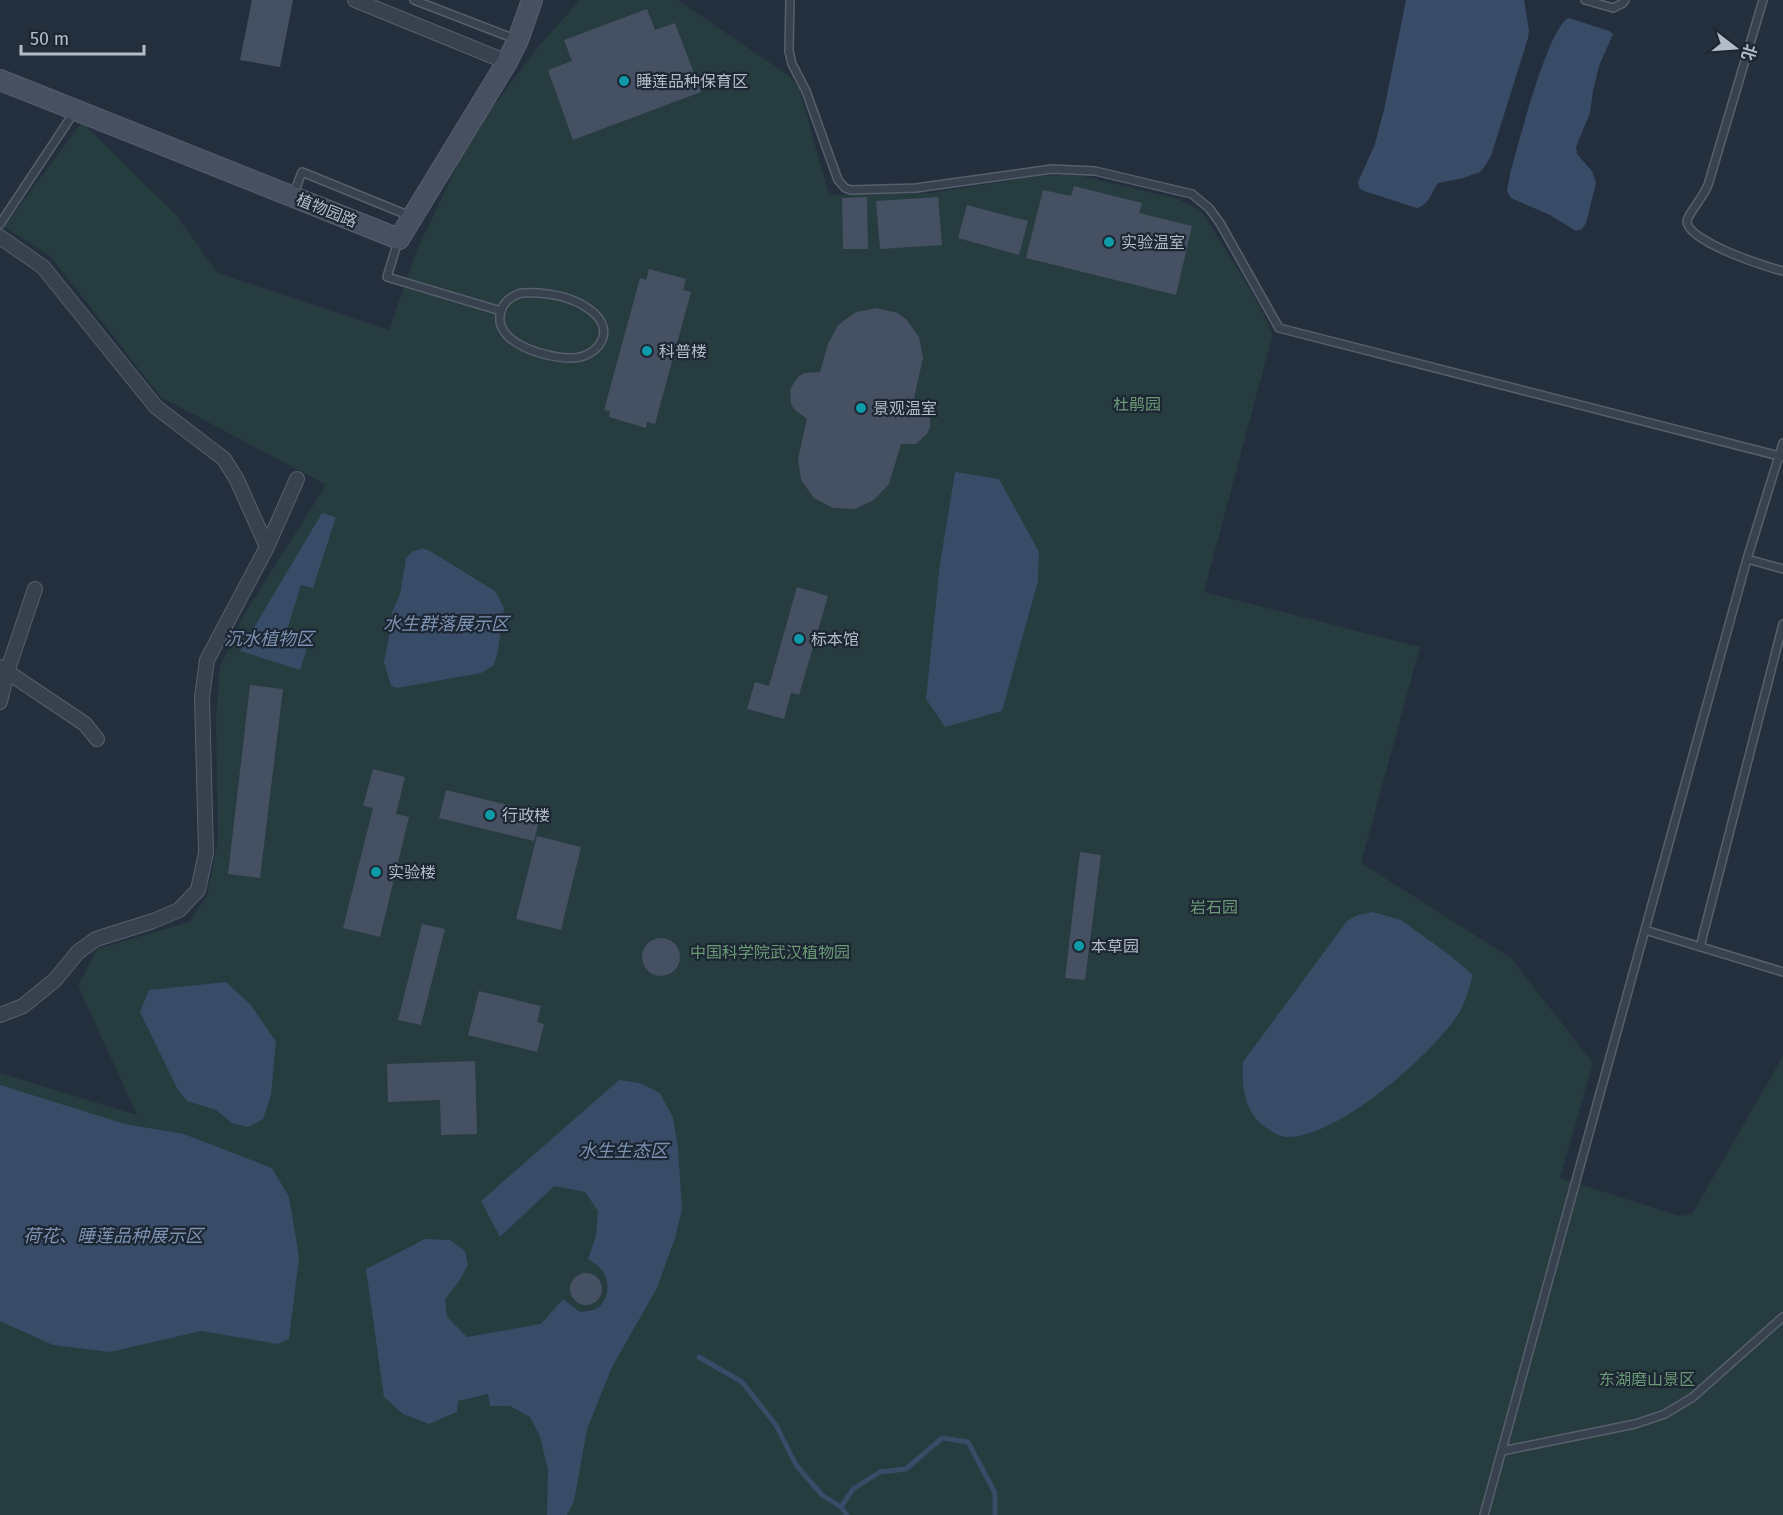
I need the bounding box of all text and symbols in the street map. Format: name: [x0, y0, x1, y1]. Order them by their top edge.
scale bar: [21, 18, 144, 56]
north arrow: [1705, 18, 1765, 78]
text: 50 m: [30, 28, 69, 50]
text: 北: [1737, 42, 1760, 63]
place label: 睡莲品种保育区: [636, 72, 748, 91]
marker: 睡莲品种保育区: [617, 74, 631, 88]
street label: 植物园路: [294, 190, 360, 231]
place label: 实验温室: [1121, 233, 1185, 252]
marker: 实验温室: [1102, 235, 1116, 249]
place label: 科普楼: [659, 342, 707, 361]
marker: 科普楼: [640, 344, 654, 358]
park label: 杜鹃园: [1113, 395, 1161, 414]
place label: 景观温室: [873, 399, 937, 418]
marker: 景观温室: [854, 401, 868, 415]
water label: 水生群落展示区: [383, 613, 512, 635]
water label: 沉水植物区: [224, 628, 317, 650]
place label: 标本馆: [811, 630, 859, 649]
marker: 标本馆: [792, 632, 806, 646]
place label: 行政楼: [502, 806, 550, 825]
marker: 行政楼: [483, 808, 497, 822]
place label: 实验楼: [388, 863, 436, 882]
marker: 实验楼: [369, 865, 383, 879]
park label: 岩石园: [1190, 898, 1238, 917]
place label: 本草园: [1091, 937, 1139, 956]
marker: 本草园: [1072, 939, 1086, 953]
park label: 中国科学院武汉植物园: [690, 943, 850, 962]
water label: 水生生态区: [578, 1140, 671, 1162]
water label: 荷花、睡莲品种展示区: [23, 1225, 206, 1247]
park label: 东湖磨山景区: [1599, 1370, 1695, 1389]

